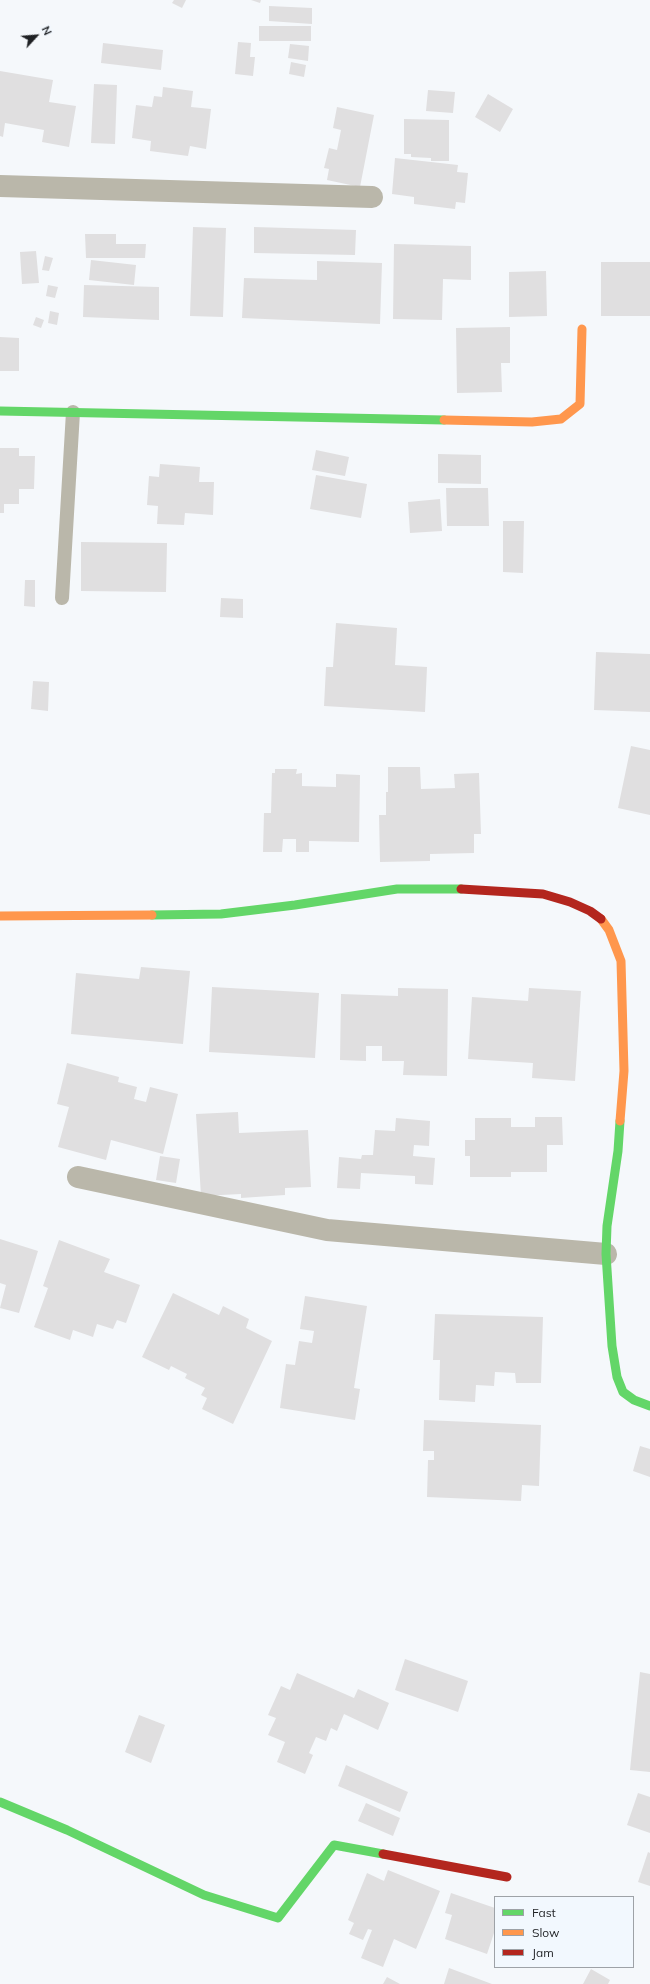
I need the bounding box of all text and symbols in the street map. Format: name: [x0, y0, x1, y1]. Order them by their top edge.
north arrow: [16, 16, 56, 56]
text: N: [39, 24, 55, 38]
legend: [494, 1896, 634, 1968]
text: Fast: [532, 1905, 556, 1920]
text: Slow: [532, 1925, 560, 1940]
text: Jam: [532, 1945, 554, 1960]

